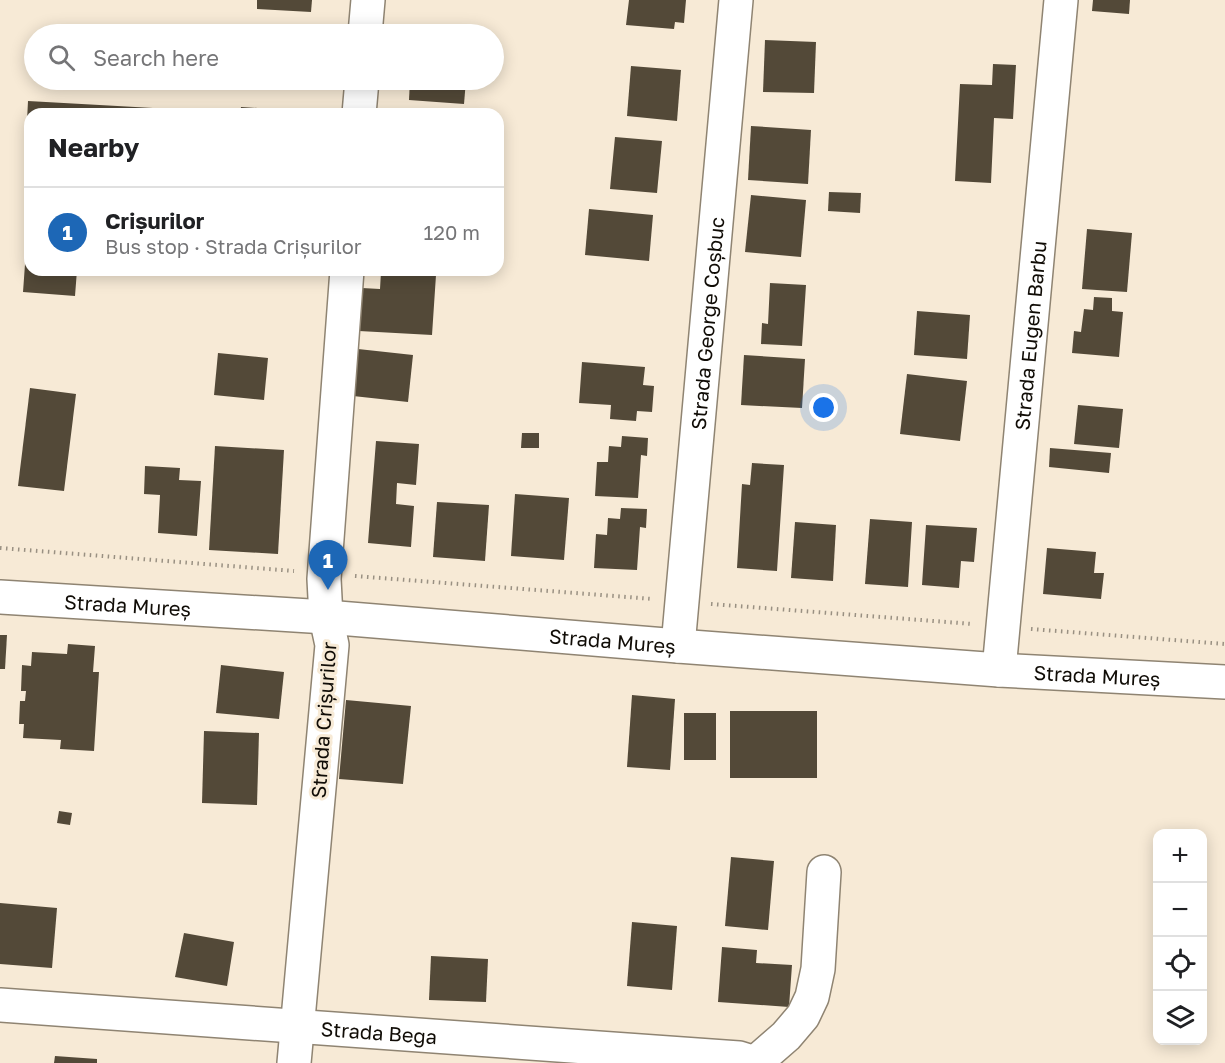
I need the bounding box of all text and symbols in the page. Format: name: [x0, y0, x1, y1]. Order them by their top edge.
search box: [24, 24, 504, 90]
icon: search: [45, 41, 78, 74]
text: Search here: [93, 44, 219, 71]
text: Nearby: [48, 132, 139, 163]
text: Crișurilor: [105, 207, 204, 234]
street label: Strada George Coșbuc: [685, 216, 728, 431]
text: 1: [62, 220, 73, 244]
text: 120 m: [424, 220, 480, 244]
text: Bus stop · Strada Crișurilor: [105, 234, 362, 258]
street label: Strada Eugen Barbu: [1009, 240, 1051, 431]
your location: [809, 393, 838, 422]
pin: 1: [308, 540, 348, 590]
street label: Strada Mureș: [64, 589, 192, 622]
street label: Strada Mureș: [548, 623, 677, 659]
street label: Strada Crișurilor: [306, 641, 341, 799]
street label: Strada Mureș: [1033, 660, 1161, 692]
map controls: [1153, 829, 1207, 1045]
button: +: [1153, 829, 1207, 883]
button: −: [1153, 883, 1207, 937]
button: locate: [1153, 937, 1207, 991]
button: layers: [1153, 991, 1207, 1045]
street label: Strada Bega: [320, 1016, 438, 1048]

